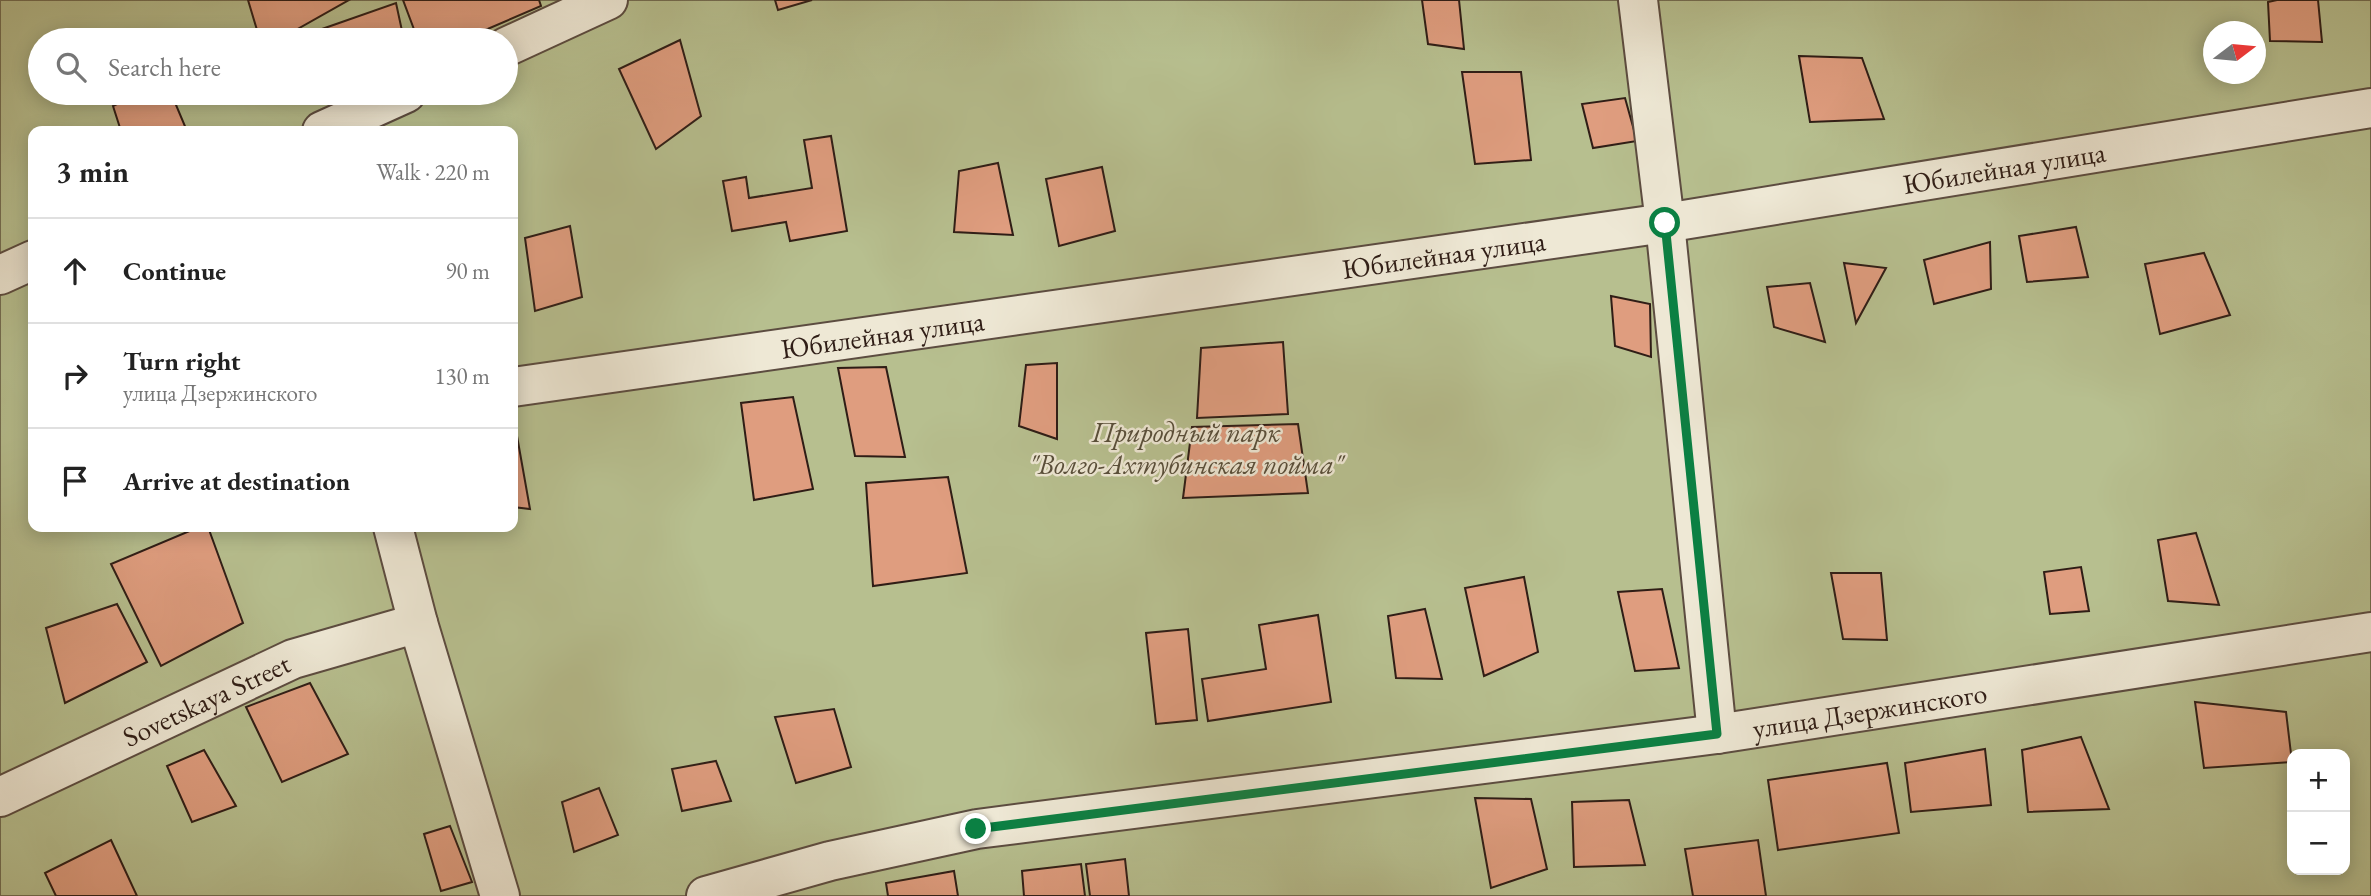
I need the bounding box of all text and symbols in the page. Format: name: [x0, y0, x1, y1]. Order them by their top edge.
north arrow: [2203, 21, 2266, 84]
search box: [28, 28, 518, 105]
icon: search: [52, 48, 90, 86]
text: Search here: [108, 50, 221, 84]
street label: Юбилейная улица: [1900, 133, 2109, 202]
text: 3 min: [56, 152, 129, 191]
text: Walk · 220 m: [376, 157, 490, 187]
route start: [1649, 207, 1680, 238]
street label: Юбилейная улица: [1339, 222, 1549, 287]
icon: ahead: [56, 252, 94, 290]
text: Continue: [123, 254, 226, 288]
text: 90 m: [445, 256, 490, 286]
street label: Юбилейная улица: [778, 302, 987, 367]
text: Turn right: [123, 344, 241, 378]
icon: right: [56, 357, 94, 395]
text: 130 m: [434, 361, 490, 391]
text: улица Дзержинского: [123, 378, 317, 408]
park label: Природный парк "Волго-Ахтубинская пойма": [1029, 414, 1346, 482]
icon: arrive: [56, 462, 94, 500]
text: Arrive at destination: [123, 464, 350, 498]
street label: Sovetskaya Street: [117, 645, 296, 755]
street label: улица Дзержинского: [1750, 674, 1990, 746]
map controls: [2287, 749, 2350, 875]
button: +: [2287, 749, 2350, 812]
button: −: [2287, 812, 2350, 875]
route end: [960, 813, 991, 844]

